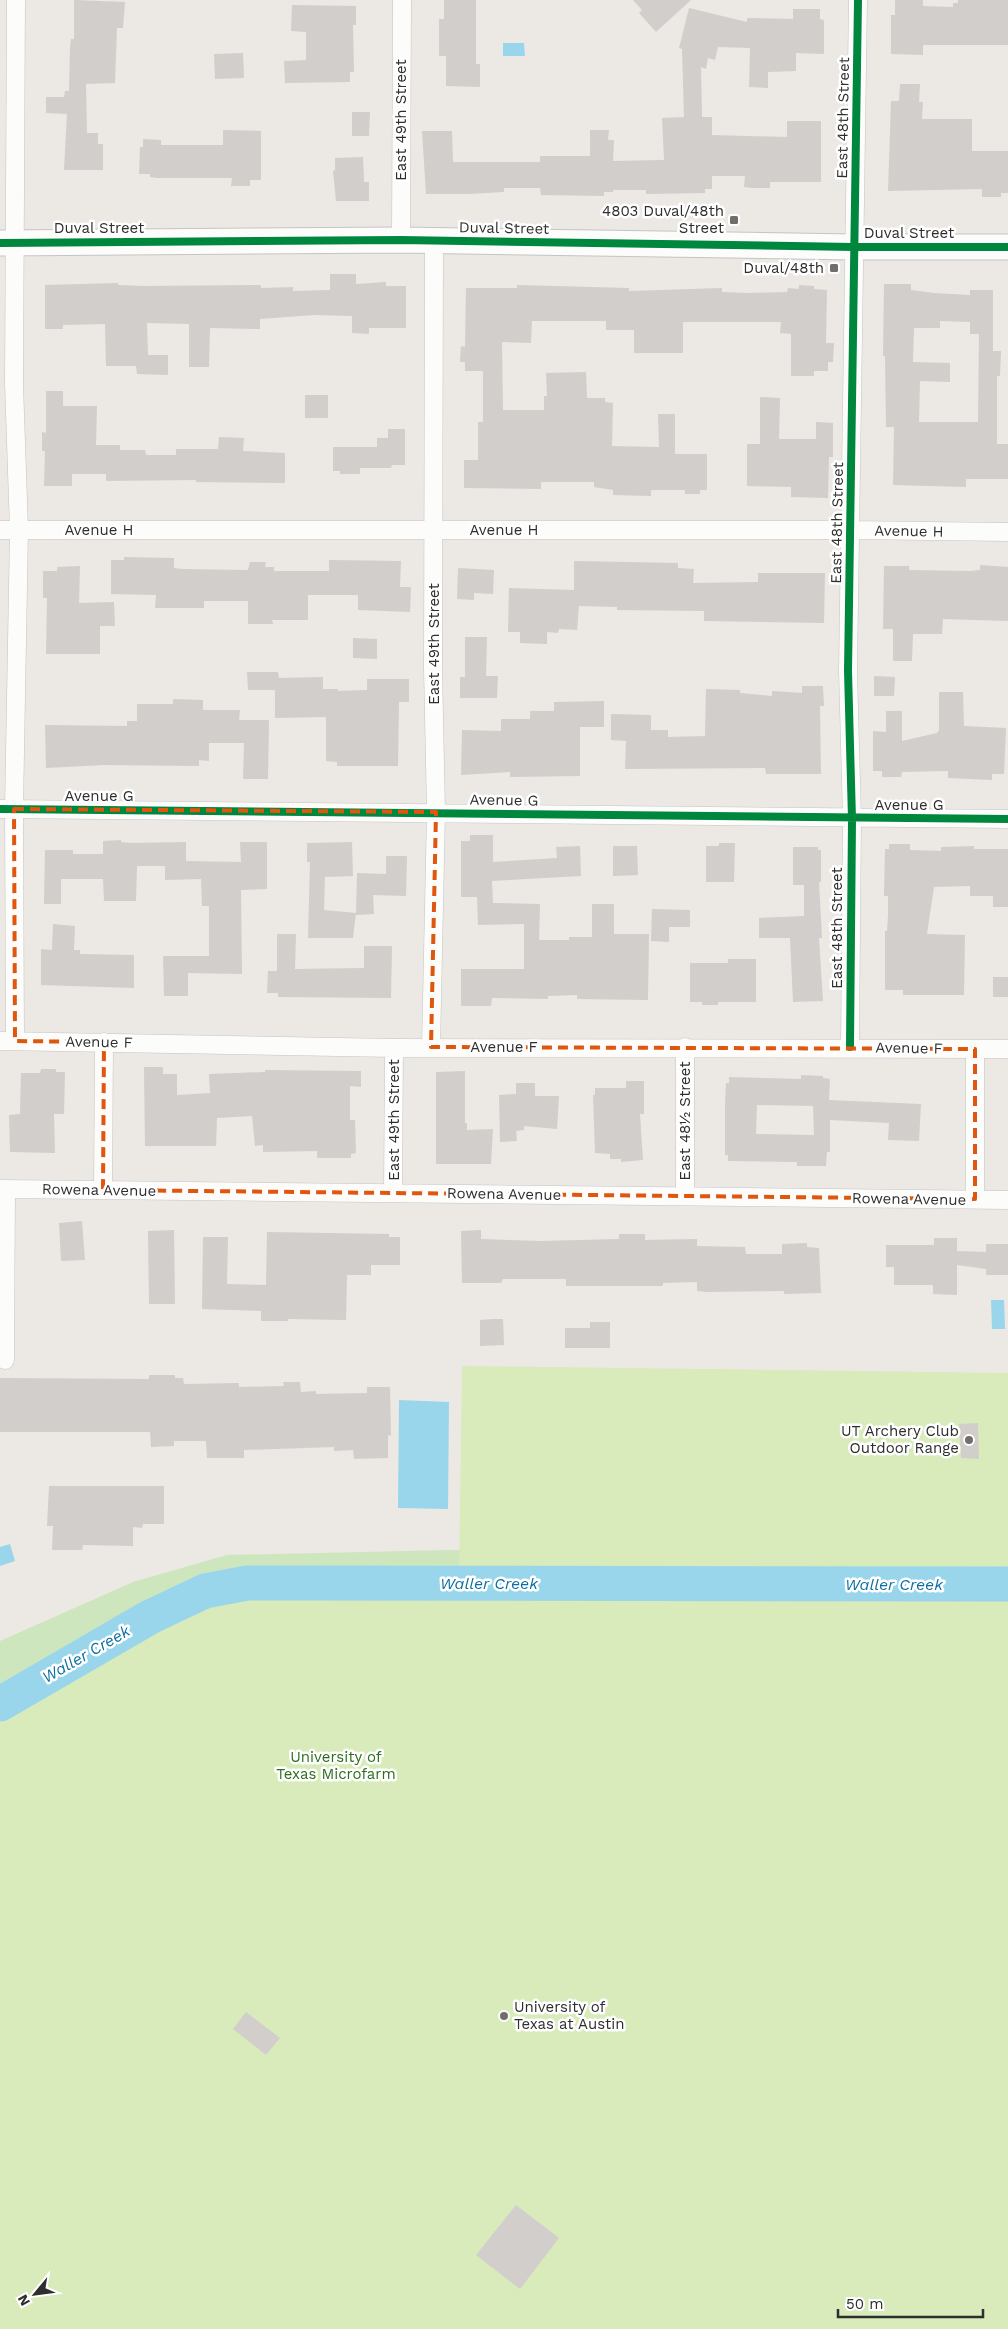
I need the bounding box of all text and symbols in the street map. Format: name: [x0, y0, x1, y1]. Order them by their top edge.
street label: East 48th Street: [833, 56, 853, 179]
street label: East 49th Street: [392, 58, 410, 181]
place label: 4803 Duval/48th Street: [602, 202, 725, 237]
marker: 4803 Duval/48th Street: [728, 214, 740, 226]
street label: Duval Street: [459, 218, 550, 238]
street label: Duval Street: [54, 219, 145, 237]
street label: Duval Street: [864, 224, 955, 242]
place label: Duval/48th: [743, 259, 824, 277]
marker: Duval/48th: [828, 262, 840, 274]
street label: East 48th Street: [827, 461, 847, 584]
street label: Avenue H: [64, 521, 134, 539]
street label: Avenue H: [469, 521, 539, 539]
street label: Avenue H: [874, 521, 944, 541]
street label: East 49th Street: [425, 582, 443, 705]
street label: Avenue G: [64, 787, 134, 805]
street label: Avenue G: [469, 790, 539, 810]
street label: Avenue G: [874, 796, 944, 814]
street label: East 48th Street: [828, 866, 846, 989]
street label: Avenue F: [65, 1032, 133, 1052]
street label: Avenue F: [470, 1038, 538, 1056]
street label: Avenue F: [875, 1038, 943, 1058]
street label: East 49th Street: [385, 1058, 403, 1181]
street label: East 48½ Street: [676, 1061, 694, 1180]
street label: Rowena Avenue: [42, 1180, 156, 1200]
street label: Rowena Avenue: [447, 1184, 561, 1204]
street label: Rowena Avenue: [852, 1189, 966, 1209]
place label: UT Archery Club Outdoor Range: [841, 1422, 959, 1457]
marker: UT Archery Club Outdoor Range: [963, 1434, 975, 1446]
water label: Waller Creek: [440, 1574, 539, 1593]
water label: Waller Creek: [845, 1575, 944, 1594]
water label: Waller Creek: [39, 1621, 134, 1687]
park label: University of Texas Microfarm: [276, 1748, 396, 1783]
place label: University of Texas at Austin: [514, 1998, 625, 2033]
marker: University of Texas at Austin: [498, 2010, 510, 2022]
north arrow: [10, 2269, 60, 2319]
scale bar: [838, 2286, 983, 2318]
text: N: [14, 2292, 33, 2309]
text: 50 m: [846, 2295, 883, 2313]

